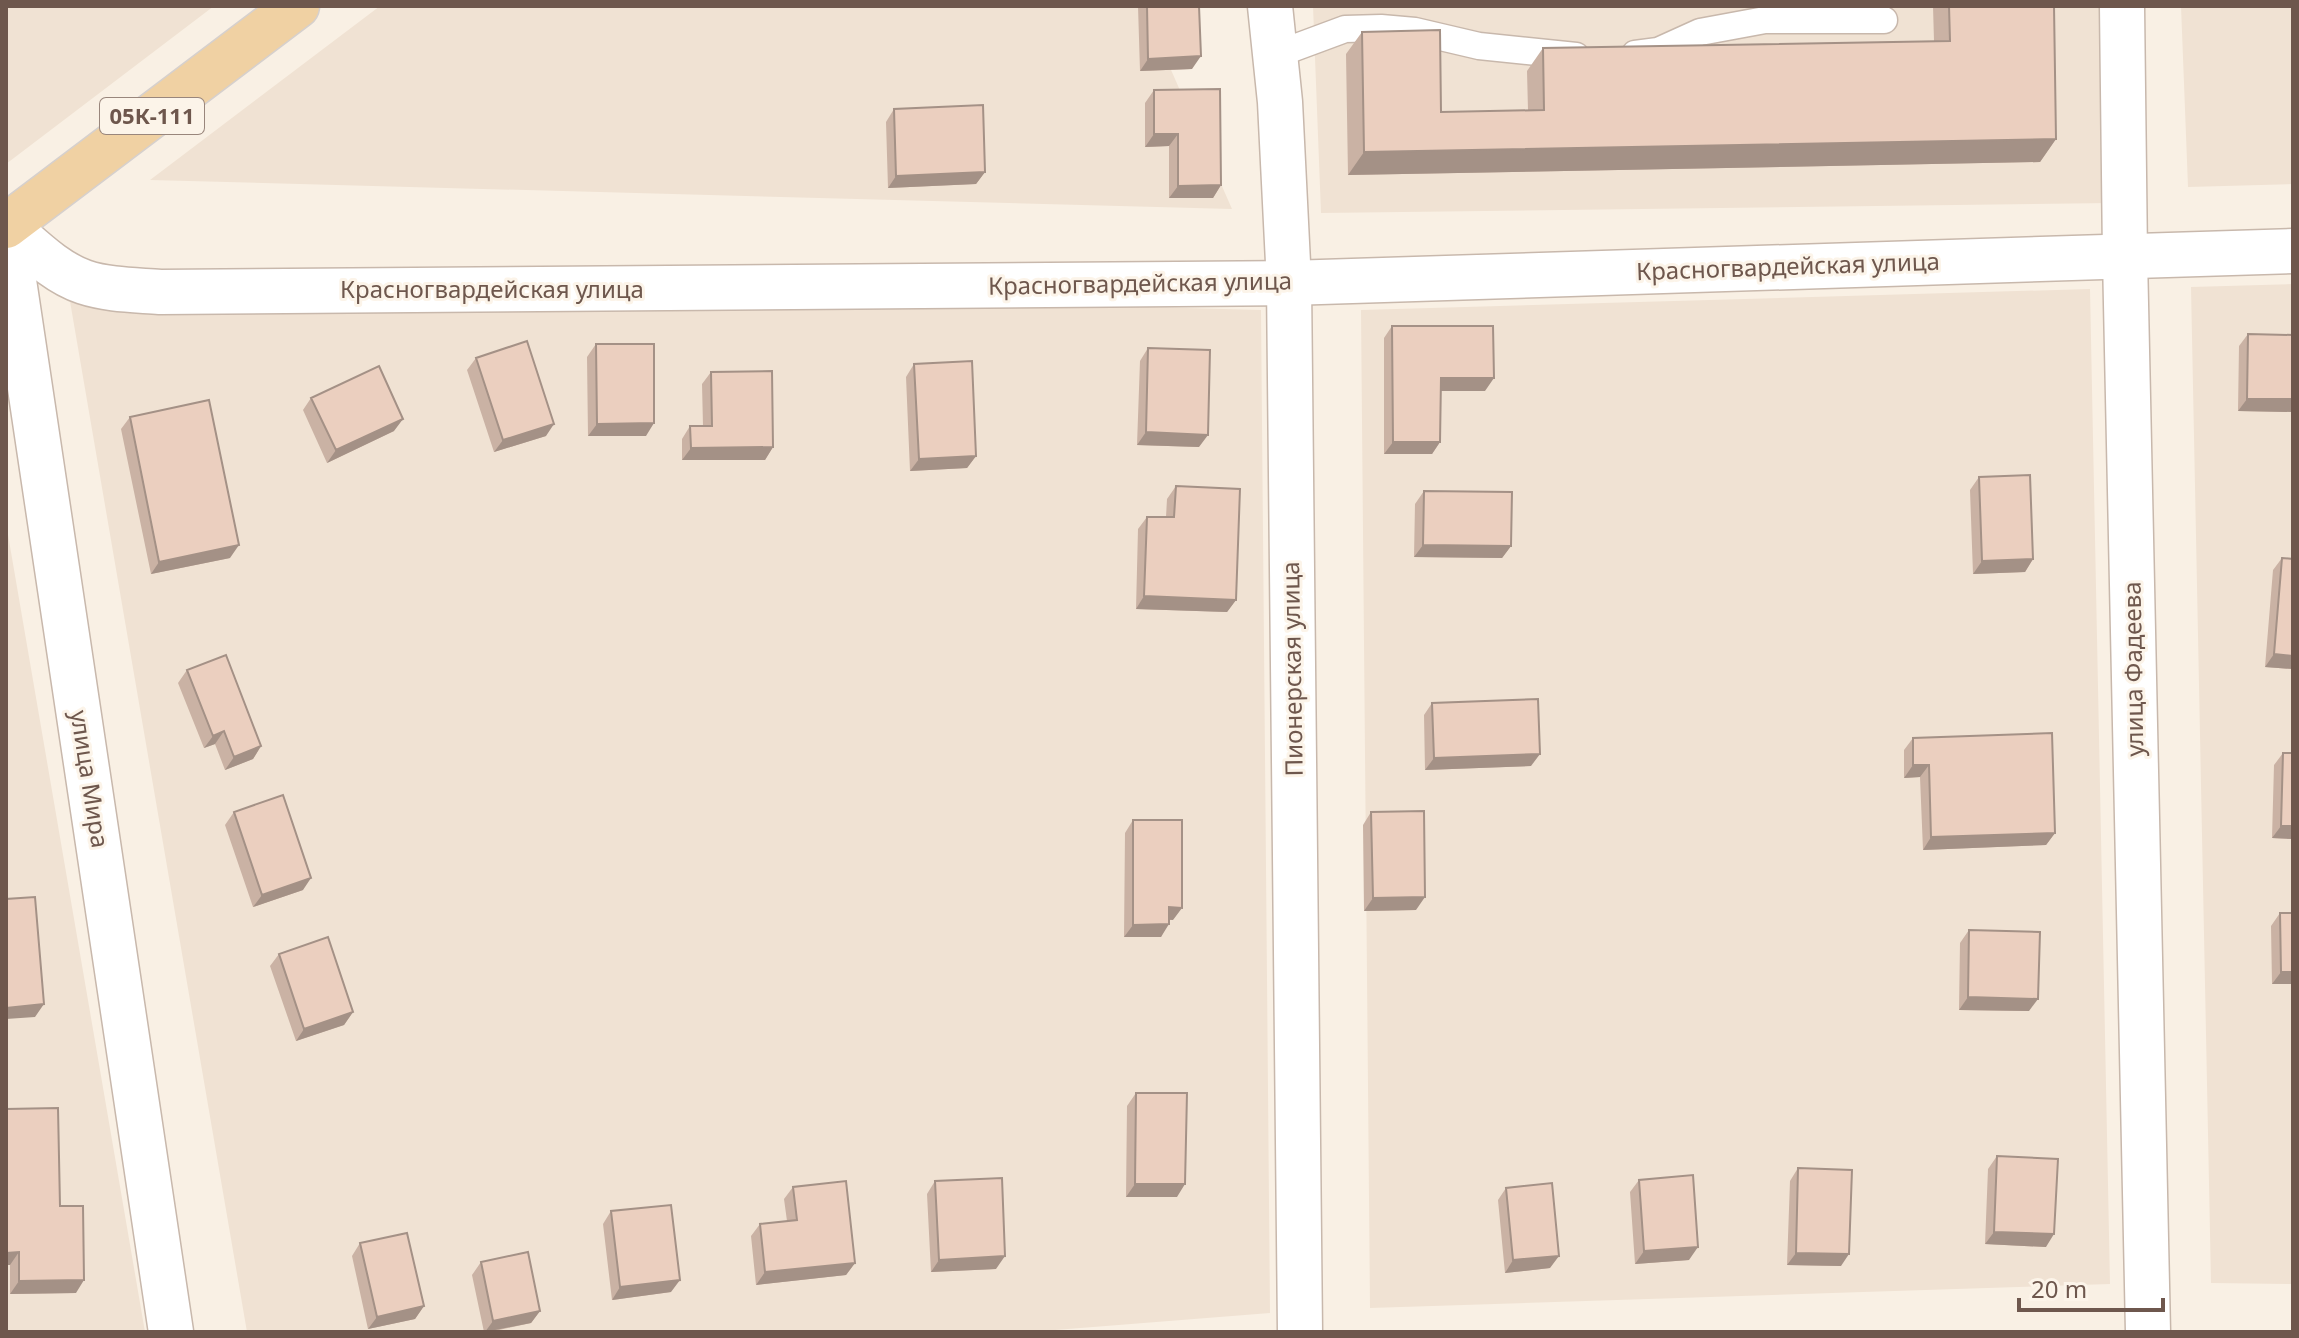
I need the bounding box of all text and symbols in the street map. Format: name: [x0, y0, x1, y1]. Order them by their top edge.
road number: 05К-111: [100, 98, 204, 134]
street label: Красногвардейская улица: [1636, 244, 1940, 287]
street label: Красногвардейская улица: [988, 263, 1292, 302]
street label: Красногвардейская улица: [340, 272, 644, 305]
street label: Пионерская улица: [1273, 561, 1310, 777]
street label: улица Фадеева: [2114, 581, 2151, 757]
street label: улица Мира: [63, 708, 118, 850]
scale bar: [2019, 1262, 2163, 1312]
text: 20 m: [2031, 1272, 2087, 1305]

